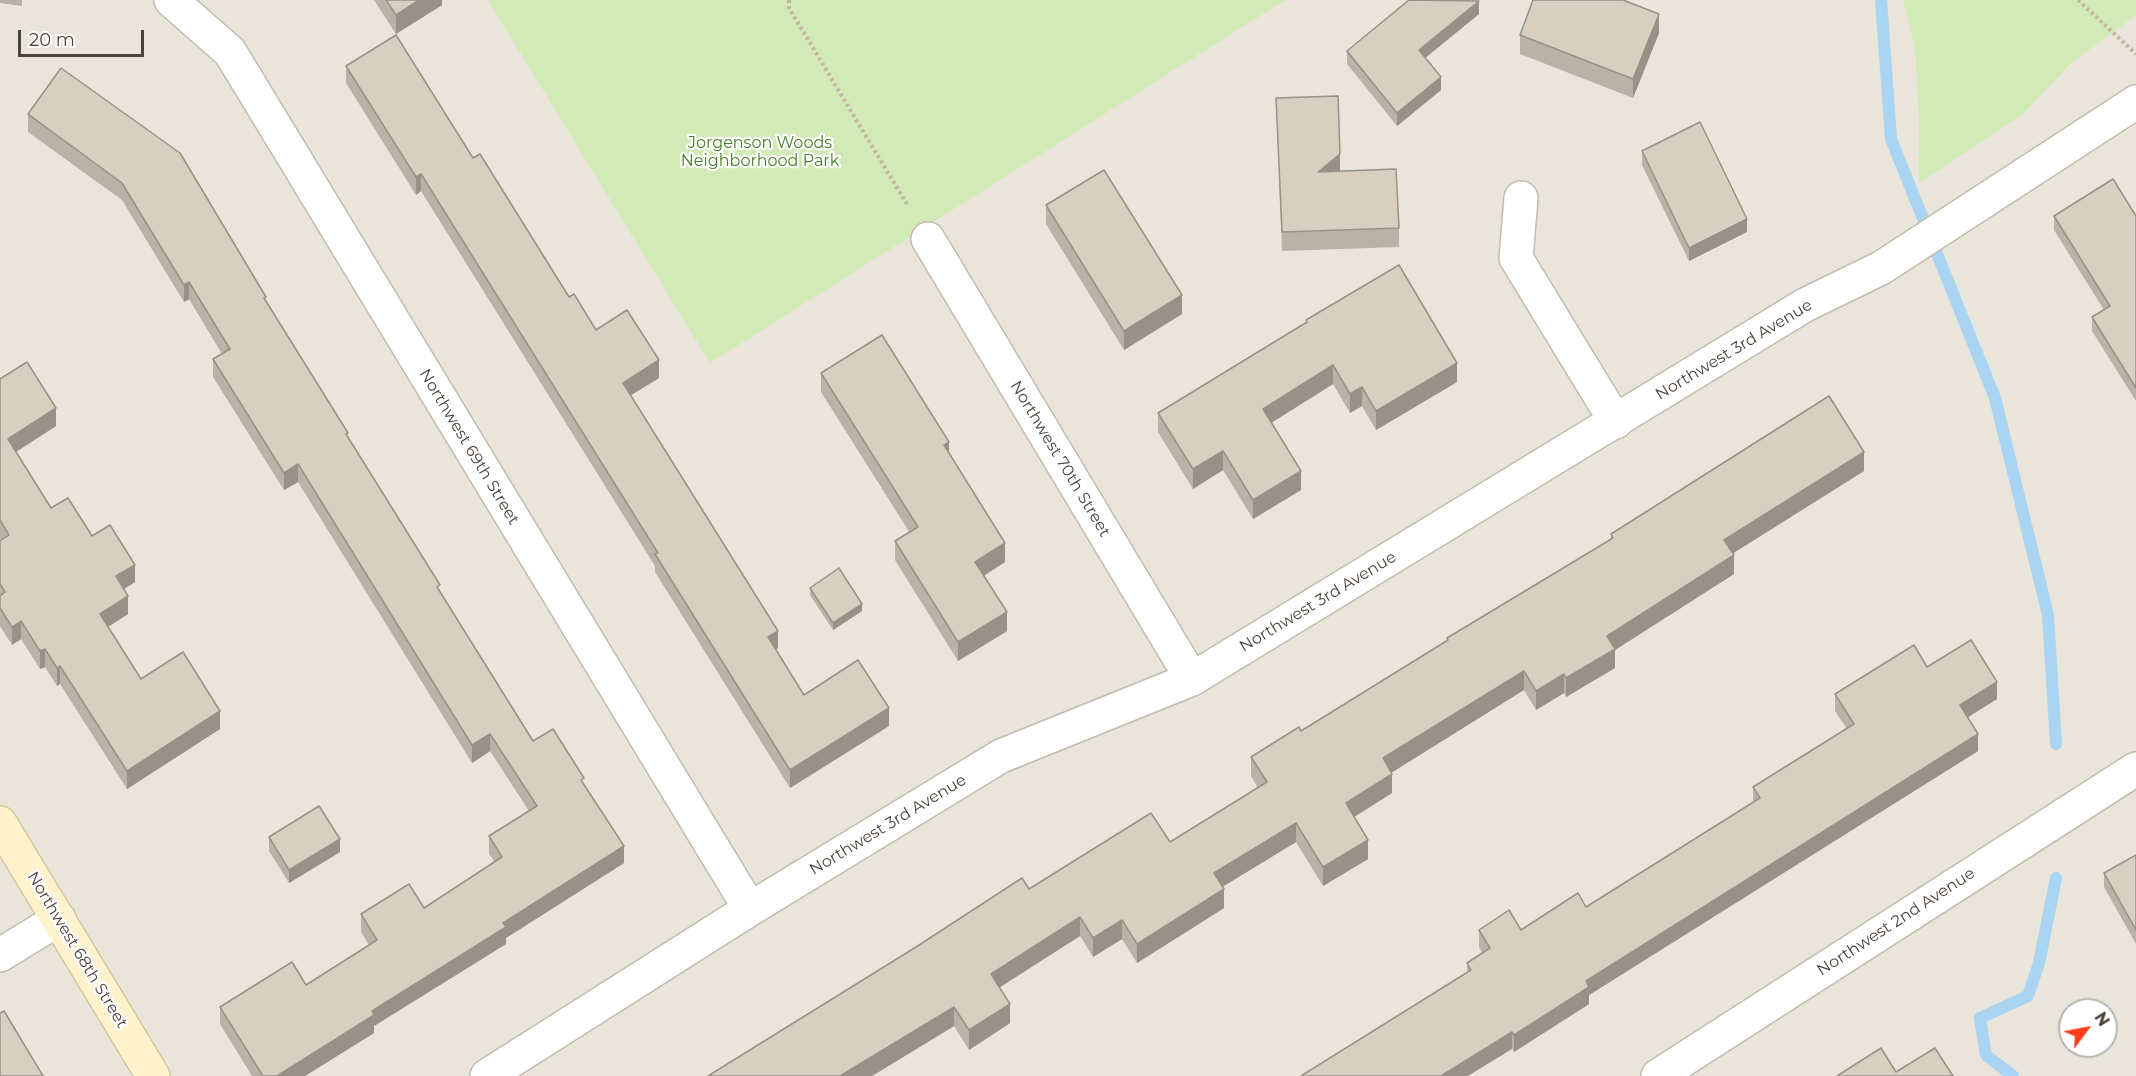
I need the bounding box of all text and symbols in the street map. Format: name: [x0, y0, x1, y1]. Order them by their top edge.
scale bar: [21, 18, 147, 56]
text: 20 m: [29, 29, 75, 51]
park label: Jorgenson Woods Neighborhood Park: [681, 133, 839, 171]
street label: Northwest 3rd Avenue: [1652, 296, 1816, 404]
street label: Northwest 69th Street: [415, 366, 523, 528]
street label: Northwest 70th Street: [1006, 378, 1114, 540]
street label: Northwest 3rd Avenue: [1236, 548, 1400, 656]
street label: Northwest 3rd Avenue: [806, 771, 970, 879]
street label: Northwest 2nd Avenue: [1814, 864, 1978, 980]
street label: Northwest 68th Street: [23, 868, 131, 1032]
north arrow: [2058, 998, 2118, 1058]
text: N: [2091, 1009, 2113, 1030]

